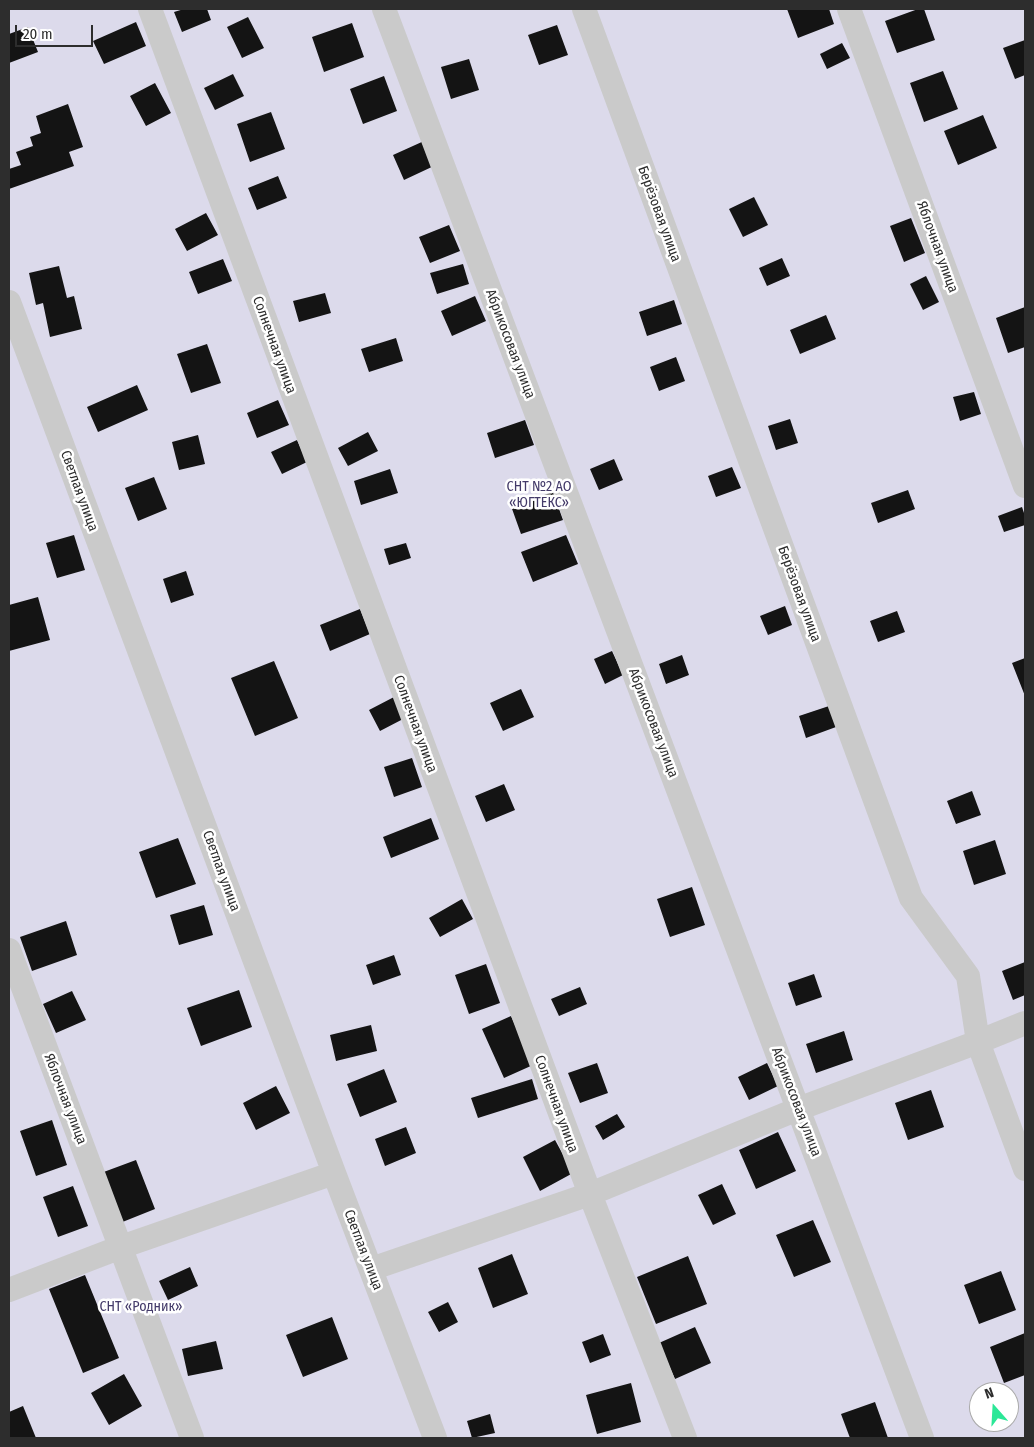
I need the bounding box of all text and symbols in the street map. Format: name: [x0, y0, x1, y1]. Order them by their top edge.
scale bar: [18, 15, 95, 47]
text: 20 m: [23, 25, 53, 43]
street label: Берёзовая улица: [634, 164, 684, 264]
street label: Яблочная улица: [913, 199, 961, 295]
street label: Абрикосовая улица: [481, 287, 539, 401]
street label: Солнечная улица: [249, 294, 299, 396]
street label: Светлая улица: [57, 448, 101, 534]
park label: СНТ №2 АО «ЮГТЕКС»: [507, 479, 571, 512]
street label: Берёзовая улица: [774, 544, 824, 644]
street label: Абрикосовая улица: [624, 666, 682, 780]
street label: Солнечная улица: [390, 673, 440, 775]
street label: Светлая улица: [199, 828, 243, 914]
street label: Абрикосовая улица: [767, 1045, 825, 1159]
street label: Яблочная улица: [40, 1051, 90, 1147]
street label: Солнечная улица: [531, 1053, 581, 1155]
street label: Светлая улица: [340, 1207, 386, 1293]
park label: СНТ «Родник»: [99, 1299, 183, 1315]
north arrow: [969, 1382, 1019, 1432]
text: N: [983, 1384, 996, 1403]

